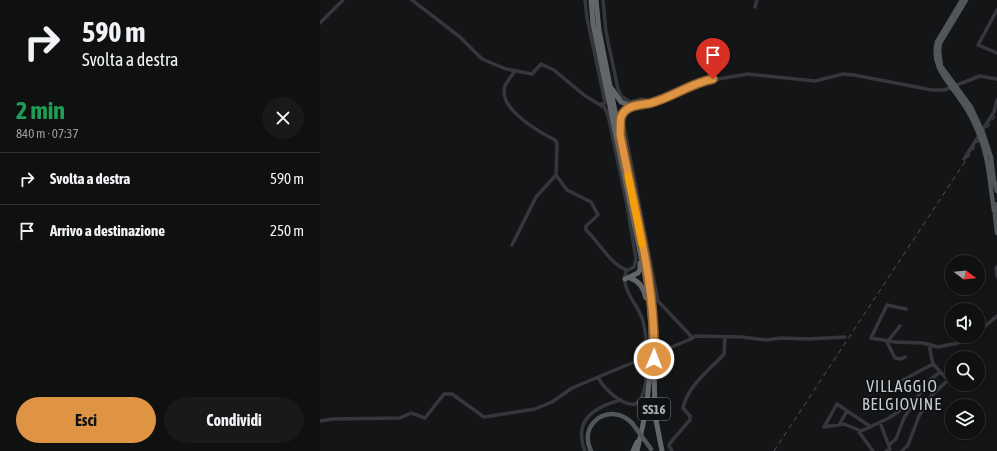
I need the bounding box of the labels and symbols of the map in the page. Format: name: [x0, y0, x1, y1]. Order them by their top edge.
pin: [696, 38, 730, 79]
north arrow: [945, 255, 985, 295]
position arrow: [633, 338, 675, 380]
district label: VILLAGGIO BELGIOVINE: [862, 377, 942, 413]
road number: SS16: [638, 398, 670, 420]

